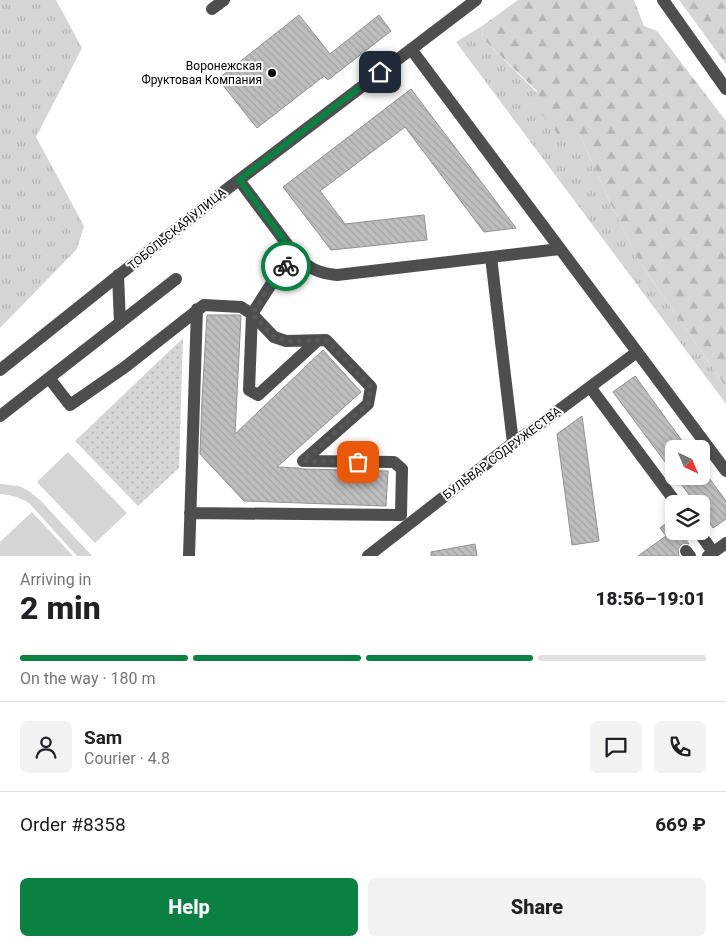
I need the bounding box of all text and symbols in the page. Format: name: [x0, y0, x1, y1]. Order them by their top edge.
pin: [359, 51, 401, 93]
icon: home: [366, 58, 394, 86]
place label: Воронежская Фруктовая Компания: [141, 59, 262, 87]
marker: Воронежская Фруктовая Компания: [266, 67, 278, 79]
street label: ТОБОЛЬСКАЯ УЛИЦА: [125, 185, 229, 273]
courier: [261, 241, 311, 291]
icon: bike: [272, 252, 300, 280]
street label: БУЛЬВАР СОДРУЖЕСТВА: [440, 404, 564, 502]
north arrow: [665, 440, 710, 485]
map controls: [665, 440, 710, 540]
pin: [337, 441, 379, 483]
icon: bag: [344, 448, 372, 476]
button: layers: [665, 495, 710, 540]
text: Arriving in: [20, 570, 91, 589]
text: 18:56–19:01: [595, 587, 706, 610]
text: 2 min: [20, 589, 101, 627]
text: On the way · 180 m: [20, 669, 156, 688]
button: person: [20, 721, 72, 773]
button: chat: [590, 721, 642, 773]
button: phone: [654, 721, 706, 773]
text: Sam: [84, 726, 122, 749]
text: Courier · 4.8: [84, 749, 170, 768]
text: Order #8358: [20, 813, 126, 836]
text: 669 ₽: [655, 813, 706, 836]
button: Help: [20, 878, 358, 936]
button: Share: [368, 878, 706, 936]

